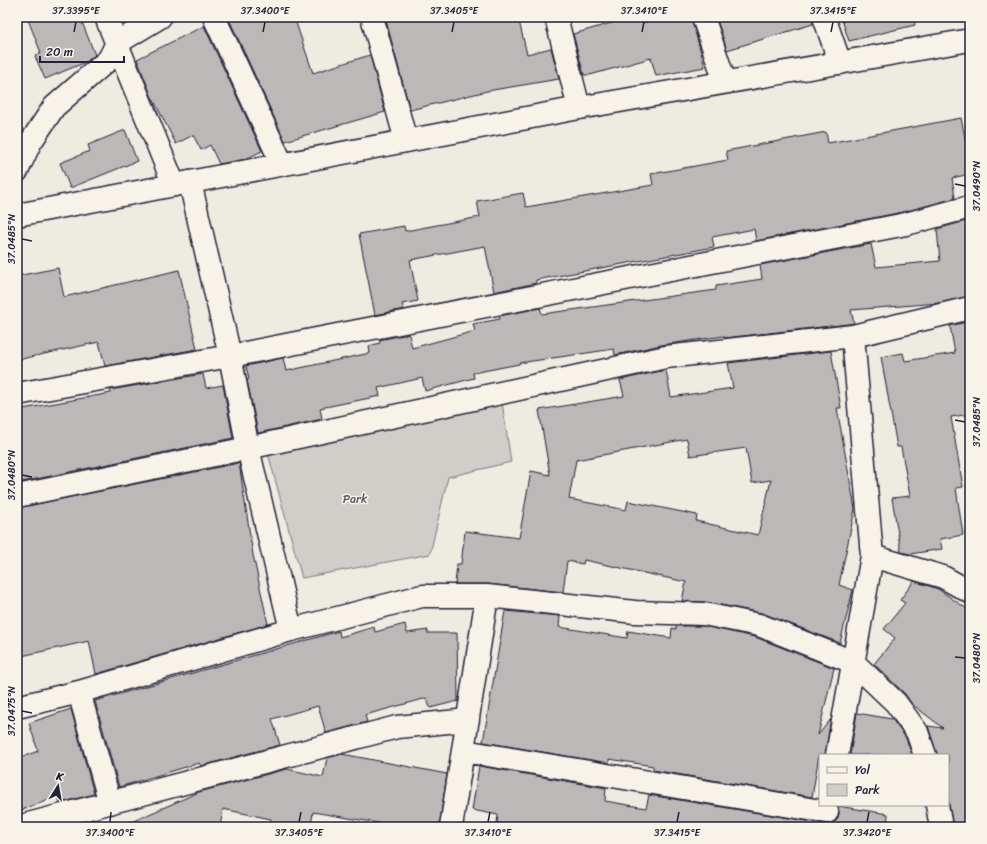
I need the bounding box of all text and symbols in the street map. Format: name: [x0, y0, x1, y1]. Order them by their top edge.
text: 37.3395°E: [52, 2, 101, 20]
text: 37.3400°E: [241, 2, 291, 20]
text: 37.3405°E: [430, 2, 480, 20]
text: 37.3410°E: [621, 2, 669, 20]
text: 37.3415°E: [810, 2, 858, 20]
scale bar: [40, 38, 124, 64]
text: 20 m: [46, 41, 73, 63]
text: 37.0490°N: [968, 161, 986, 211]
text: 37.0485°N: [3, 214, 21, 264]
text: 37.0485°N: [968, 397, 986, 447]
text: 37.0480°N: [3, 450, 21, 500]
park label: Park: [343, 488, 368, 510]
text: 37.0480°N: [968, 633, 986, 683]
text: 37.0475°N: [3, 686, 21, 736]
legend: [819, 754, 949, 806]
text: Yol: [855, 759, 870, 781]
north arrow: [38, 766, 78, 806]
text: K: [54, 767, 66, 787]
text: Park: [855, 779, 880, 801]
text: 37.3400°E: [86, 824, 136, 842]
text: 37.3405°E: [275, 824, 325, 842]
text: 37.3410°E: [465, 824, 513, 842]
text: 37.3415°E: [654, 824, 702, 842]
text: 37.3420°E: [843, 824, 892, 842]

